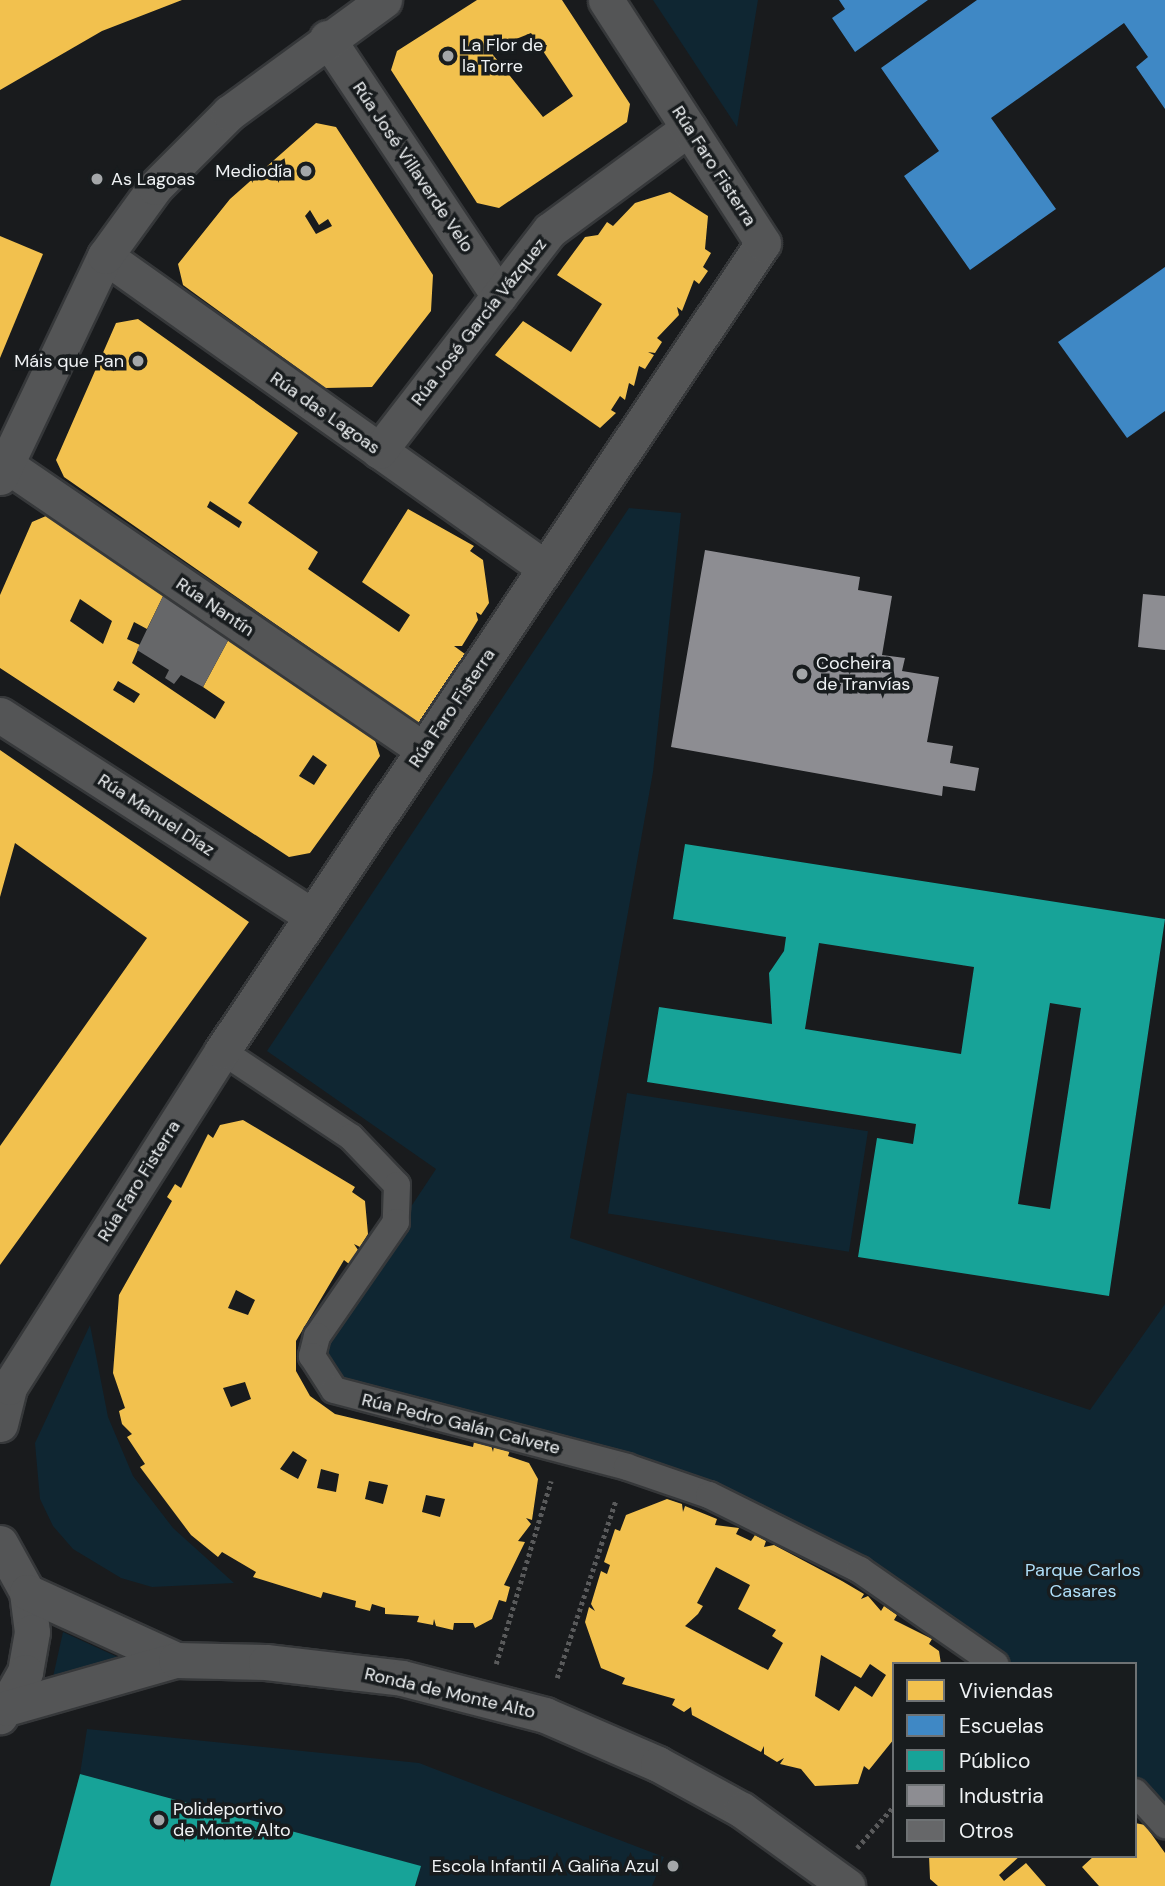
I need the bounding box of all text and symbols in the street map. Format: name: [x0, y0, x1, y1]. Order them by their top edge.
place label: La Flor de la Torre: [462, 35, 543, 78]
marker: La Flor de la Torre: [440, 48, 456, 64]
street label: Rúa José Villaverde Velo: [348, 78, 478, 256]
street label: Rúa Faro Fisterra: [667, 102, 761, 230]
place label: Mediodía: [215, 160, 292, 182]
marker: Mediodía: [298, 163, 314, 179]
place label: As Lagoas: [111, 168, 195, 190]
marker: As Lagoas: [89, 171, 105, 187]
street label: Rúa José García Vázquez: [407, 234, 551, 410]
place label: Máis que Pan: [14, 350, 124, 372]
marker: Máis que Pan: [130, 353, 146, 369]
street label: Rúa das Lagoas: [266, 367, 384, 459]
street label: Rúa Nantín: [172, 573, 258, 641]
street label: Rúa Faro Fisterra: [404, 644, 500, 772]
place label: Cocheira de Tranvías: [816, 653, 910, 696]
marker: Cocheira de Tranvías: [794, 666, 810, 682]
street label: Rúa Manuel Díaz: [94, 769, 218, 861]
street label: Rúa Faro Fisterra: [93, 1116, 185, 1246]
street label: Rúa Pedro Galán Calvete: [359, 1389, 563, 1459]
park label: Parque Carlos Casares: [1025, 1560, 1141, 1602]
legend: [892, 1662, 1137, 1858]
street label: Ronda de Monte Alto: [362, 1663, 538, 1723]
text: Viviendas: [959, 1677, 1053, 1705]
text: Escuelas: [959, 1712, 1044, 1740]
text: Público: [959, 1747, 1031, 1775]
text: Industria: [959, 1782, 1044, 1810]
place label: Polideportivo de Monte Alto: [173, 1799, 291, 1842]
marker: Polideportivo de Monte Alto: [151, 1812, 167, 1828]
text: Otros: [959, 1817, 1014, 1845]
place label: Escola Infantil A Galiña Azul: [432, 1855, 659, 1877]
marker: Escola Infantil A Galiña Azul: [665, 1858, 681, 1874]

